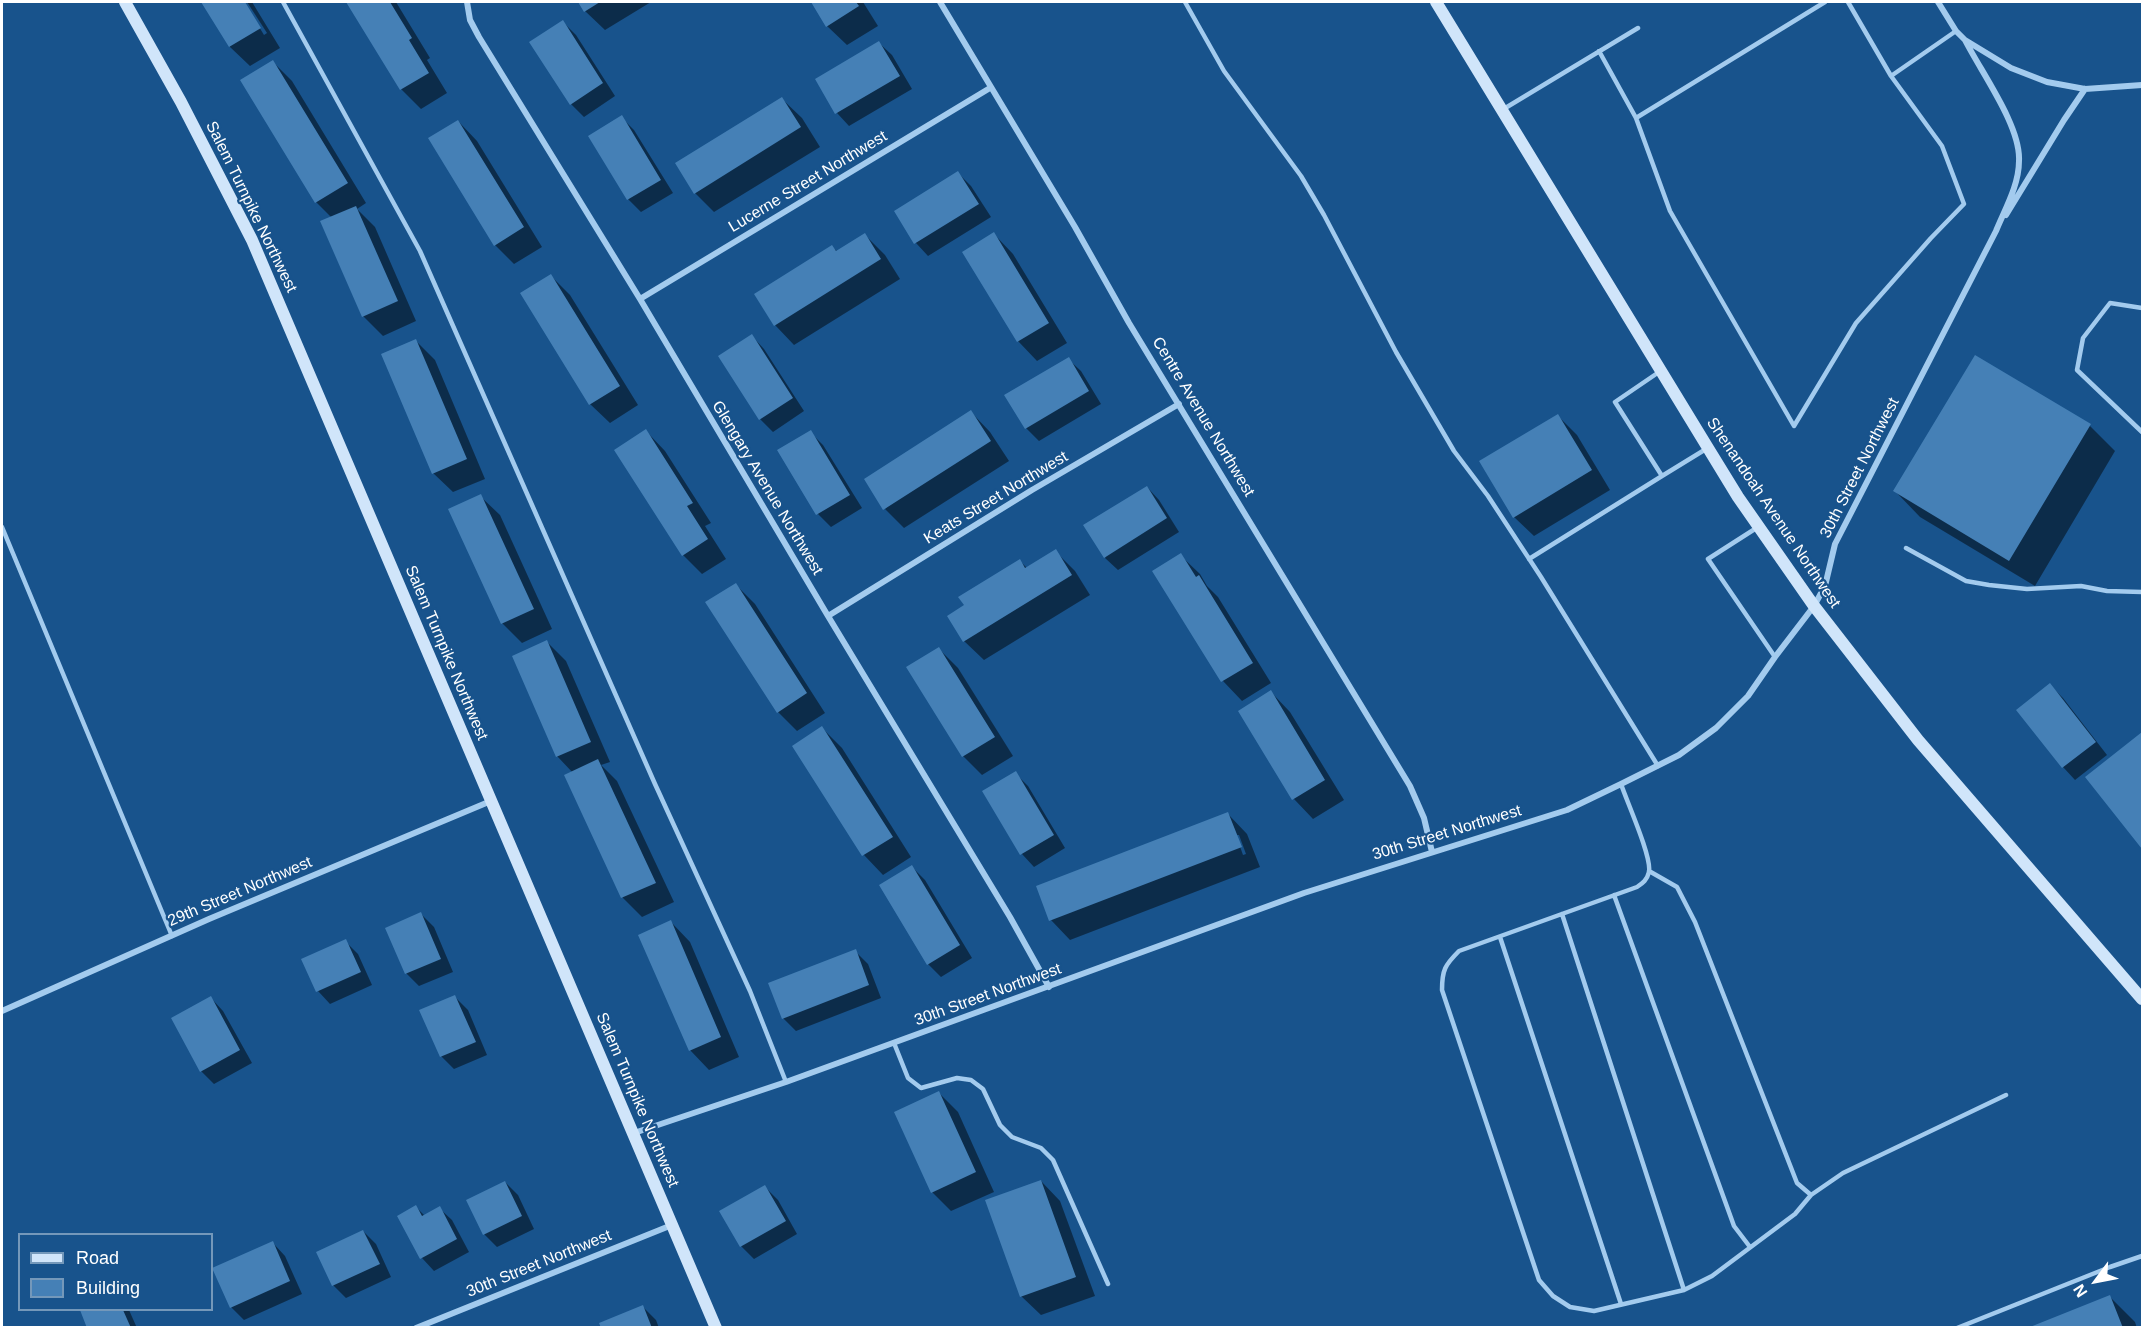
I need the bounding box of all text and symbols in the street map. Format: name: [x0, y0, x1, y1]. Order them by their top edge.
street label: Salem Turnpike Northwest: [201, 118, 301, 296]
street label: Lucerne Street Northwest: [725, 127, 891, 237]
street label: Centre Avenue Northwest: [1148, 334, 1258, 500]
street label: 30th Street Northwest: [1816, 395, 1904, 541]
street label: Glengary Avenue Northwest: [707, 397, 827, 579]
street label: Shenandoah Avenue Northwest: [1702, 414, 1844, 612]
street label: Keats Street Northwest: [921, 447, 1071, 549]
street label: Salem Turnpike Northwest: [400, 563, 492, 743]
street label: 30th Street Northwest: [1370, 801, 1524, 865]
street label: 29th Street Northwest: [165, 853, 315, 931]
street label: 30th Street Northwest: [912, 960, 1064, 1030]
street label: Salem Turnpike Northwest: [591, 1010, 683, 1190]
street label: 30th Street Northwest: [464, 1226, 614, 1302]
legend: [18, 1233, 213, 1311]
text: Road: [76, 1248, 119, 1268]
north arrow: [2066, 1251, 2126, 1311]
text: Building: [76, 1278, 140, 1298]
text: N: [2070, 1281, 2091, 1300]

